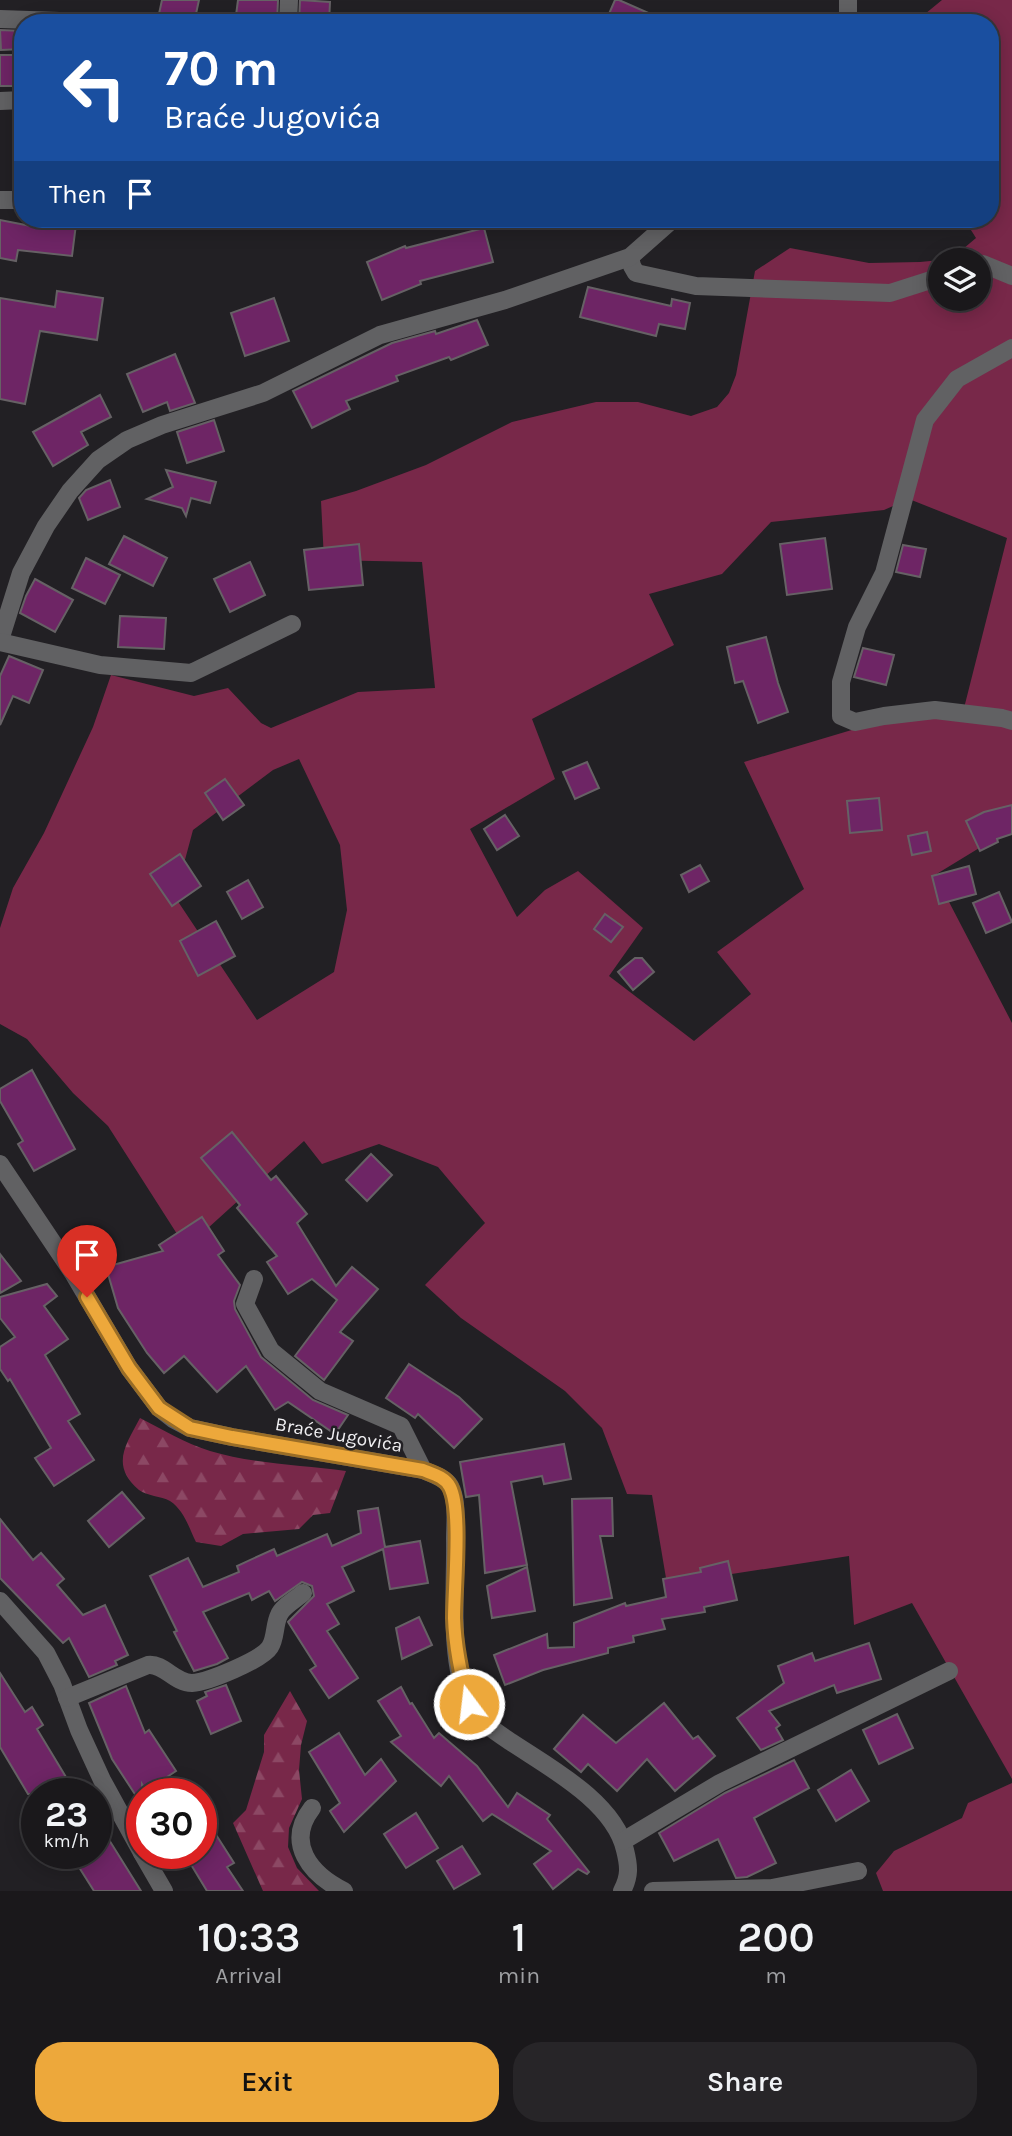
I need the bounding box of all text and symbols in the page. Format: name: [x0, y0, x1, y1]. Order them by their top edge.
text: 70 m: [164, 40, 278, 97]
icon: left: [49, 42, 140, 133]
text: Braće Jugovića: [164, 99, 381, 136]
icon: arrive: [121, 175, 159, 213]
text: Then: [49, 179, 107, 210]
map controls: [928, 248, 991, 311]
button: layers: [928, 248, 991, 311]
pin: [57, 1225, 117, 1297]
icon: arrive: [68, 1236, 106, 1274]
street label: Braće Jugovića: [273, 1413, 404, 1457]
position arrow: [432, 1667, 506, 1741]
speed limit sign: 30: [126, 1778, 217, 1869]
text: 23: [45, 1794, 88, 1835]
text: km/h: [44, 1830, 89, 1852]
text: 10:33: [197, 1912, 301, 1962]
text: 1: [512, 1912, 526, 1962]
text: 200: [737, 1912, 815, 1962]
text: Arrival: [215, 1962, 283, 1989]
text: min: [498, 1962, 540, 1989]
text: m: [765, 1962, 787, 1989]
button: Exit: [35, 2042, 499, 2122]
button: Share: [513, 2042, 977, 2122]

